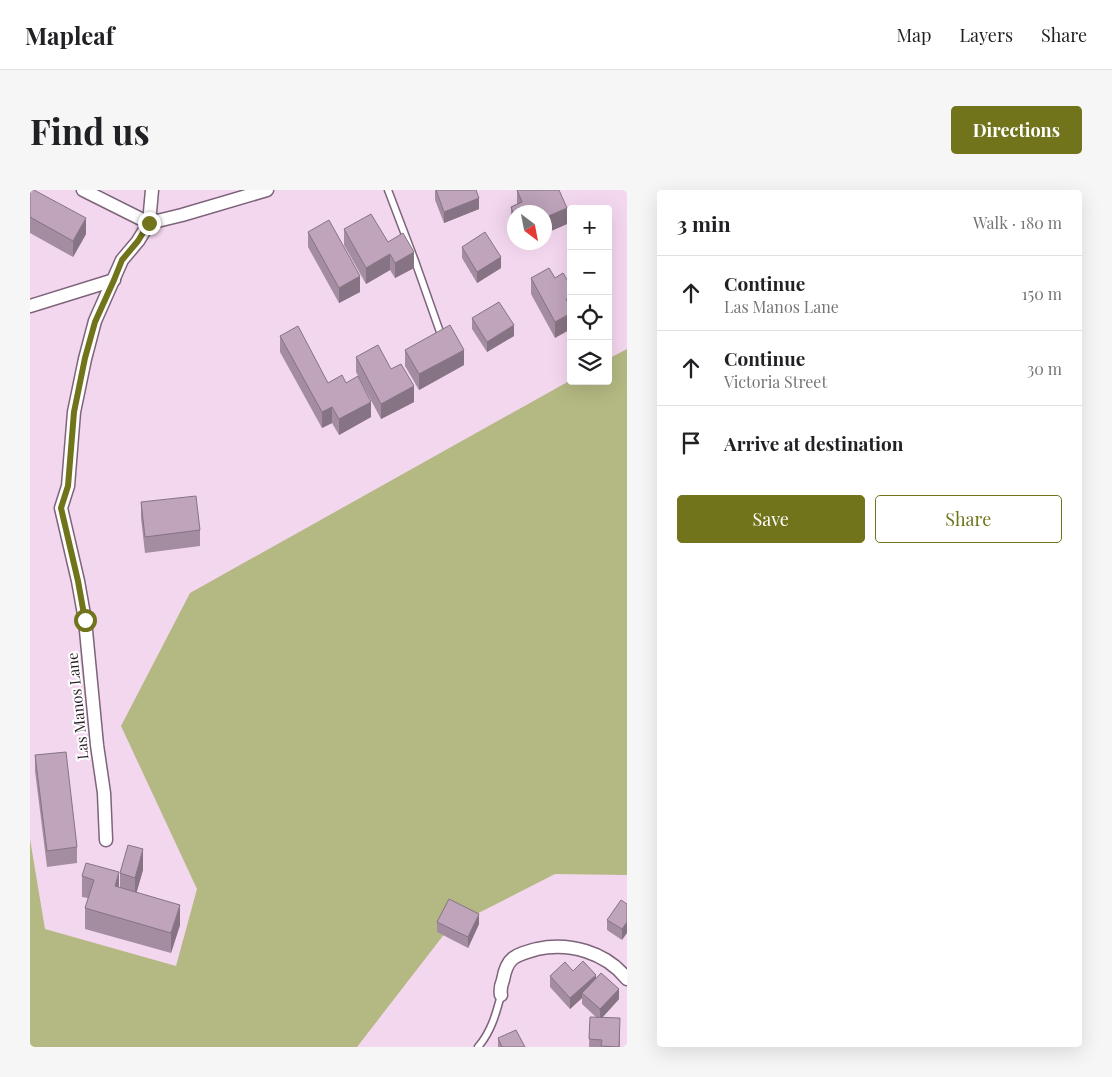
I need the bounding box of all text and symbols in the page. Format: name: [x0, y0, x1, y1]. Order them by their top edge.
text: Mapleaf: [25, 19, 114, 51]
text: Map: [896, 23, 931, 47]
text: Layers: [959, 23, 1013, 47]
text: Share: [1041, 23, 1087, 47]
button: Directions: [951, 106, 1082, 154]
text: Find us: [30, 107, 150, 154]
north arrow: [507, 205, 552, 250]
map controls: [567, 205, 612, 385]
button: +: [567, 205, 612, 250]
text: 3 min: [677, 209, 731, 237]
route end: [138, 212, 161, 235]
text: Walk · 180 m: [973, 212, 1062, 233]
button: −: [567, 250, 612, 295]
text: Continue: [724, 270, 805, 296]
icon: ahead: [677, 279, 705, 307]
text: 150 m: [1022, 283, 1062, 304]
button: locate: [567, 295, 612, 340]
text: Las Manos Lane: [724, 296, 839, 317]
button: layers: [567, 340, 612, 385]
text: Continue: [724, 345, 805, 371]
icon: ahead: [677, 354, 705, 382]
text: 30 m: [1027, 358, 1062, 379]
text: Victoria Street: [724, 371, 827, 392]
icon: arrive: [677, 429, 705, 457]
text: Arrive at destination: [724, 430, 904, 456]
button: Save: [677, 495, 865, 543]
button: Share: [875, 495, 1062, 543]
route start: [74, 609, 97, 632]
street label: Las Manos Lane: [61, 652, 93, 761]

